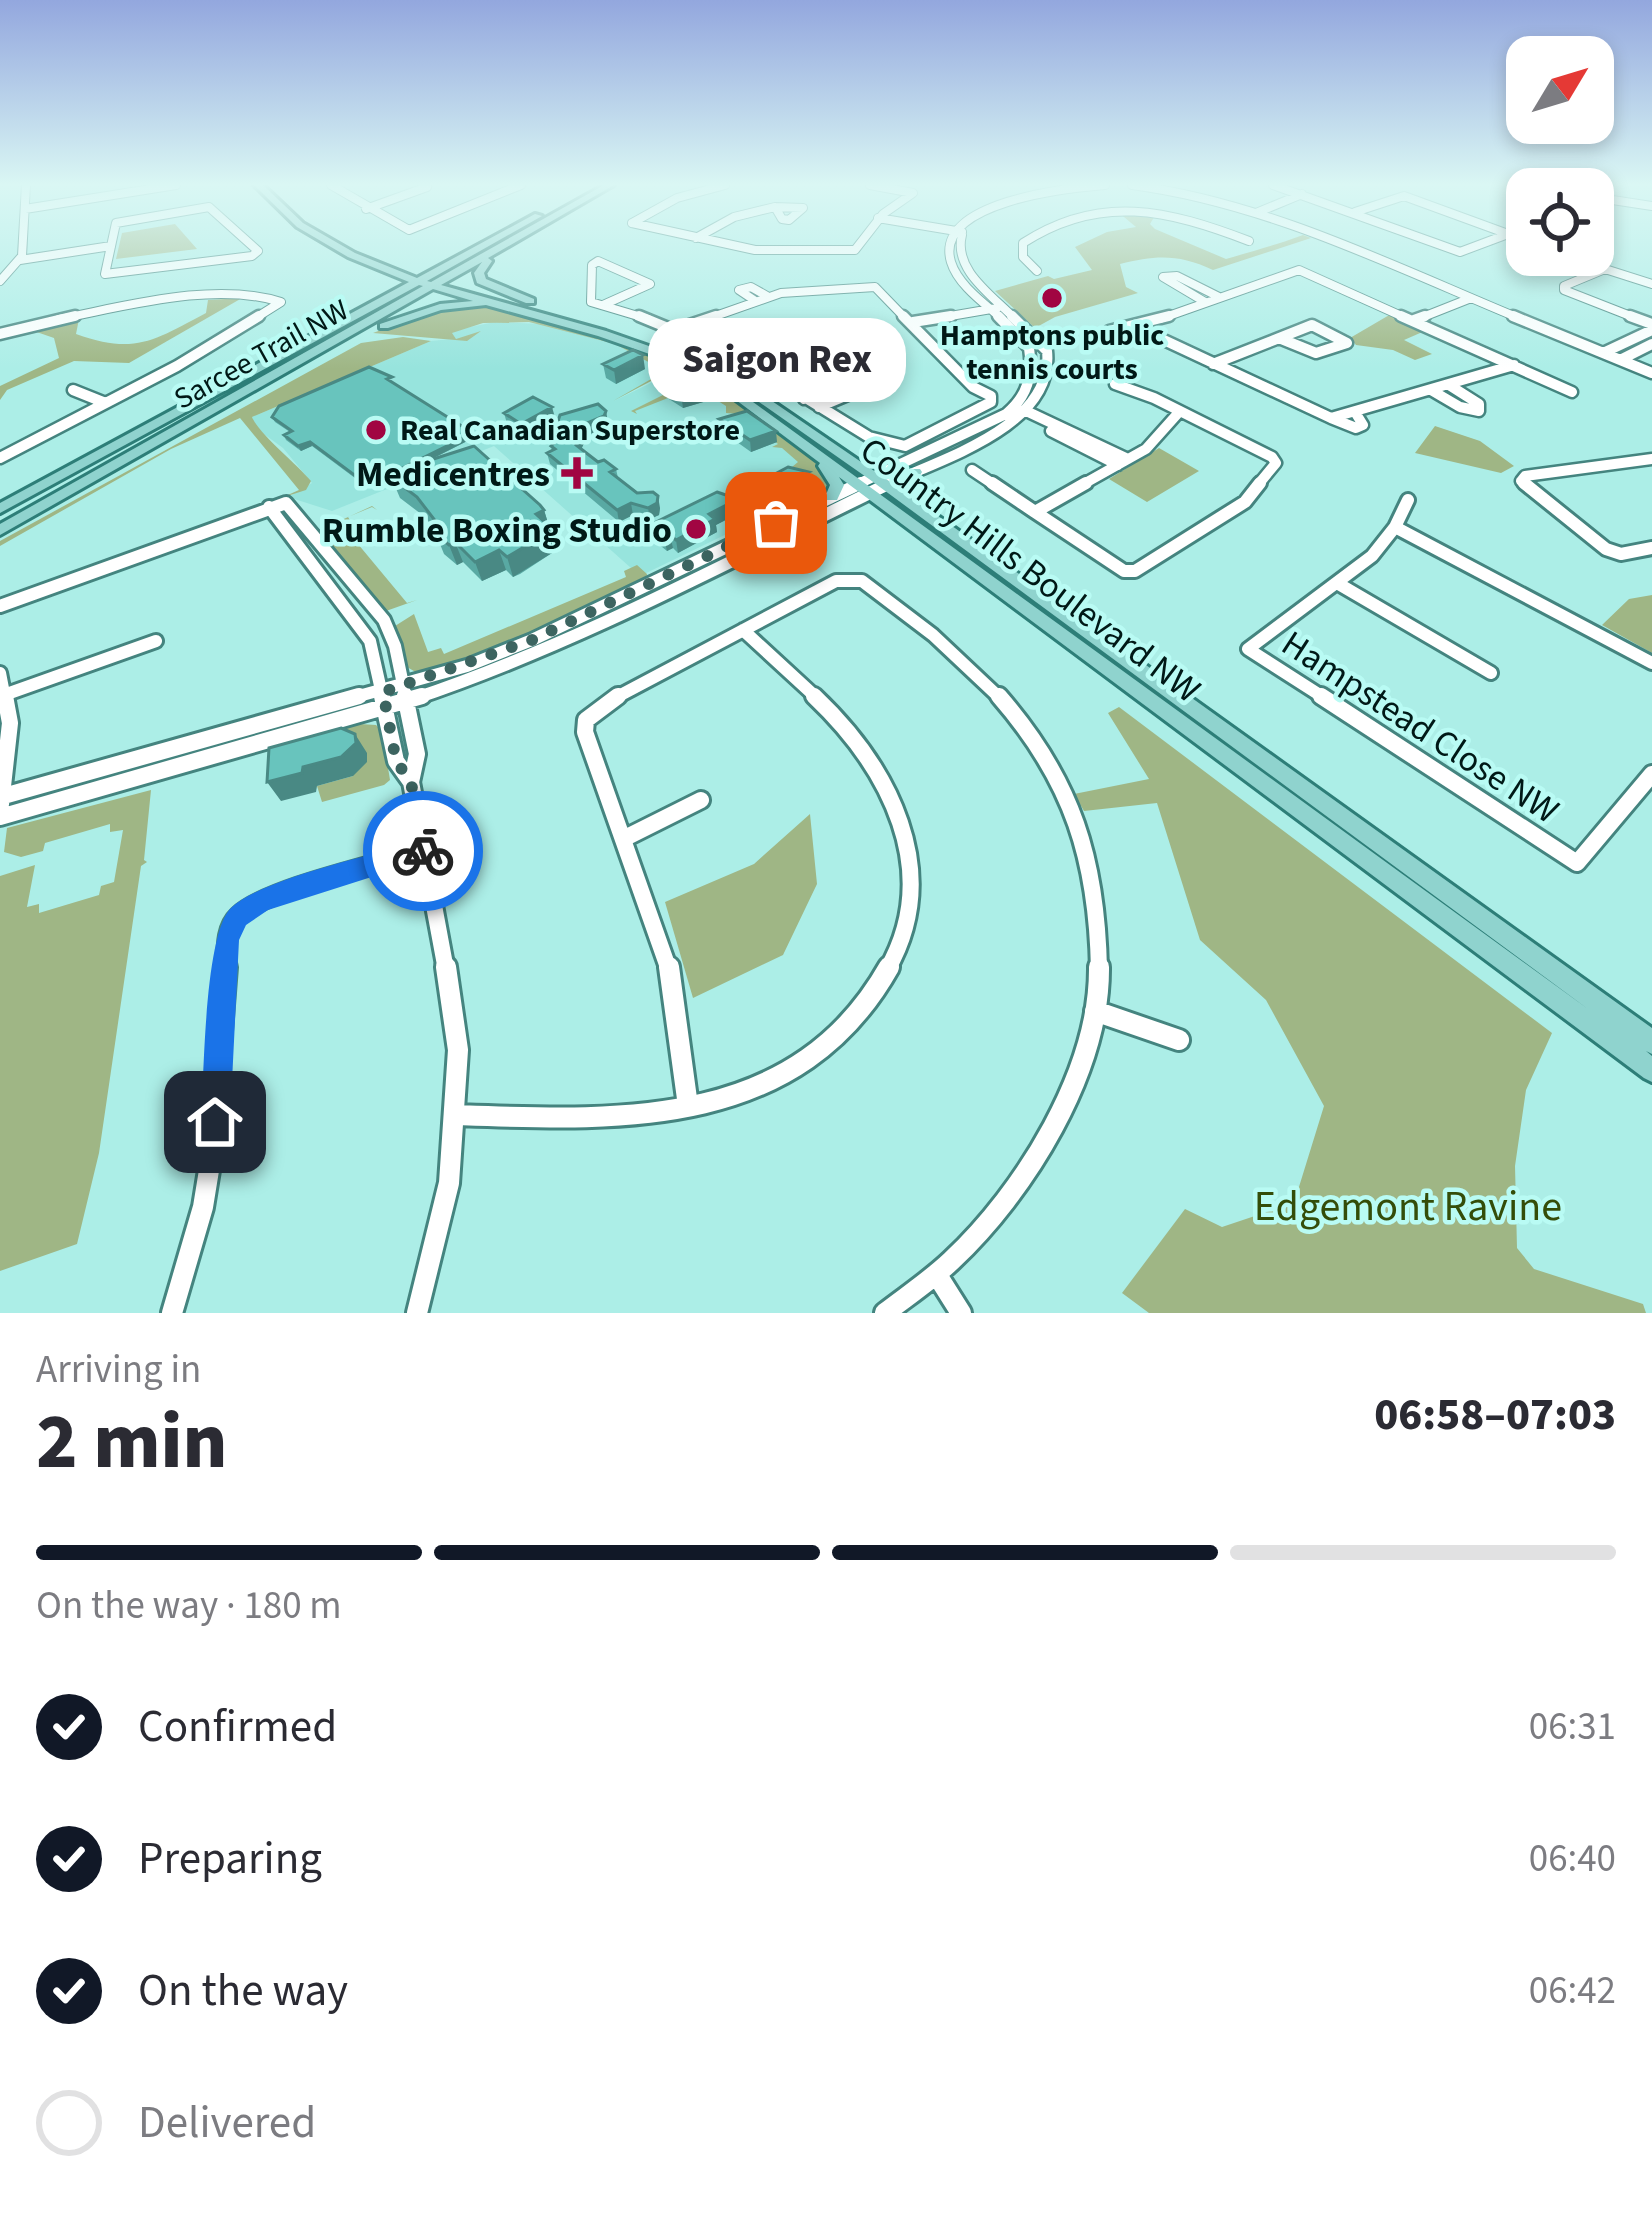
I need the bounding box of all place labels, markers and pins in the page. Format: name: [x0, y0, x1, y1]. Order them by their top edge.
marker: Hamptons public tennis courts: [1039, 285, 1065, 311]
place label: Hamptons public tennis courts: [940, 314, 1164, 391]
callout: Saigon Rex: [647, 319, 905, 403]
place label: Real Canadian Superstore: [400, 409, 740, 452]
marker: Real Canadian Superstore: [363, 417, 389, 443]
place label: Medicentres: [356, 449, 550, 500]
marker: Medicentres: [561, 457, 593, 489]
pin: [725, 472, 827, 574]
place label: Rumble Boxing Studio: [322, 505, 672, 556]
marker: Rumble Boxing Studio: [683, 516, 709, 542]
pin: [164, 1071, 266, 1173]

